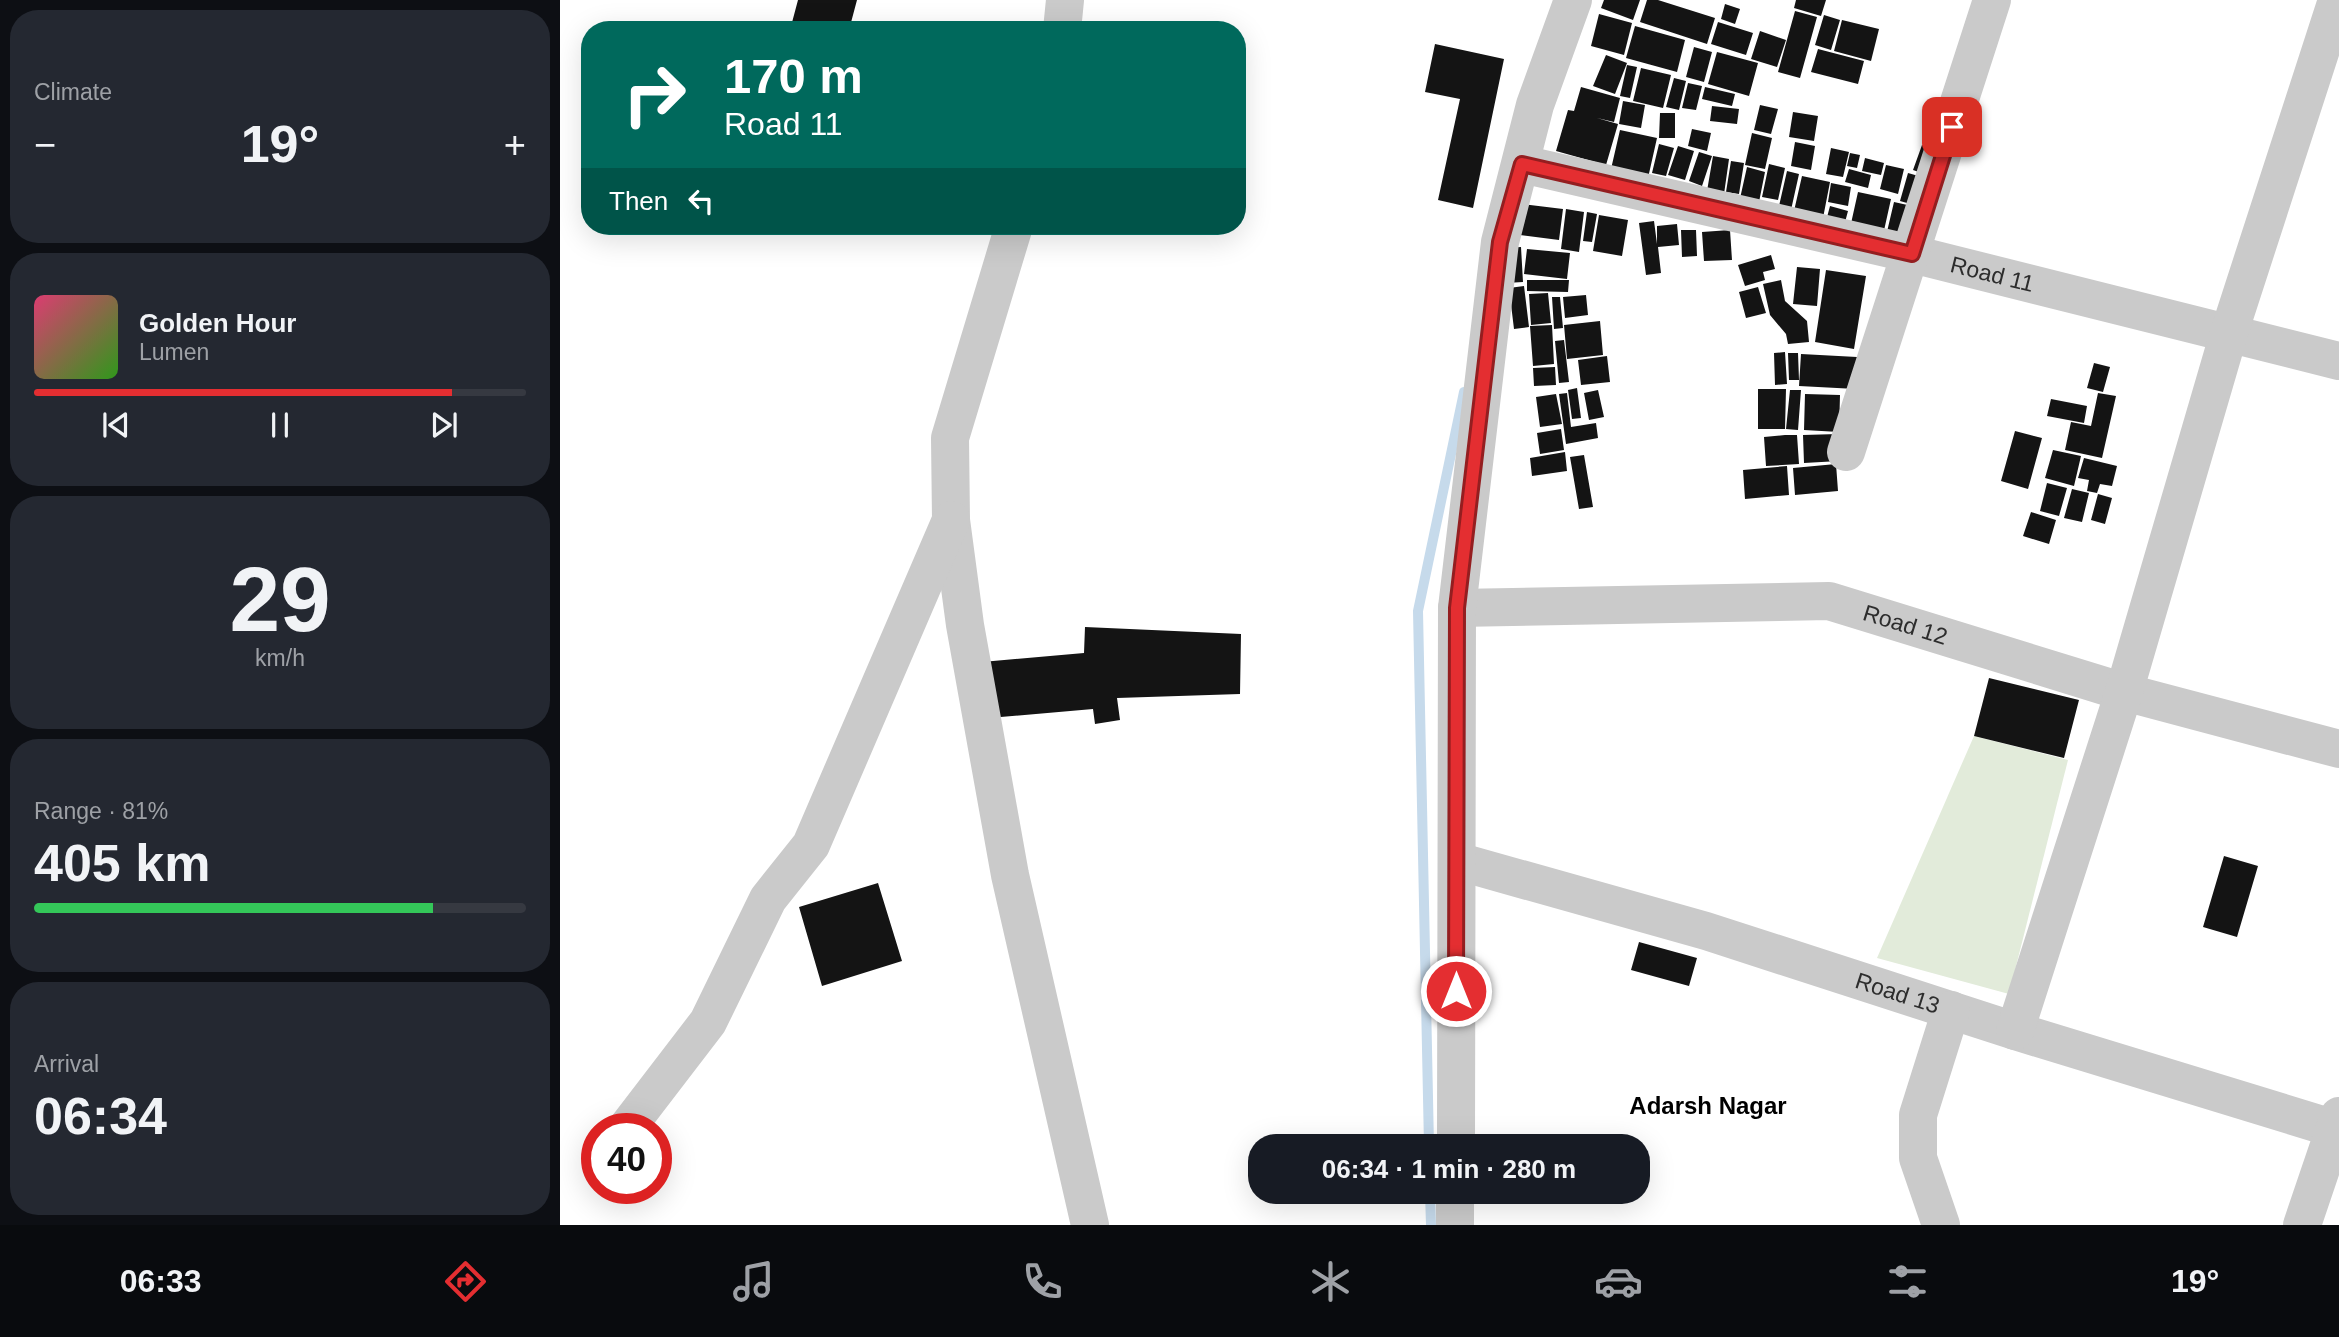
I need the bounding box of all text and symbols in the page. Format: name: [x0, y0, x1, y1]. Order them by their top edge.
icon: right: [609, 49, 700, 140]
text: 170 m: [724, 49, 863, 103]
text: Climate: [34, 79, 112, 105]
pin: [1922, 97, 1982, 157]
text: Road 11: [724, 106, 843, 142]
icon: arrive: [1933, 108, 1971, 146]
text: 19°: [241, 115, 319, 173]
text: −: [34, 124, 56, 166]
text: +: [504, 124, 526, 166]
icon: left: [682, 182, 720, 220]
text: Then: [609, 186, 668, 216]
street label: Road 11: [1948, 251, 2037, 297]
text: Golden Hour: [139, 308, 296, 338]
text: Lumen: [139, 339, 209, 365]
icon: previous: [97, 406, 135, 444]
icon: pause: [261, 406, 299, 444]
icon: next: [425, 406, 463, 444]
text: 29: [229, 549, 331, 650]
street label: Road 12: [1860, 599, 1951, 650]
text: km/h: [255, 645, 305, 671]
text: Range · 81%: [34, 798, 168, 824]
text: 405 km: [34, 834, 210, 892]
position arrow: [1419, 954, 1493, 1028]
street label: Road 13: [1852, 967, 1943, 1019]
text: Arrival: [34, 1051, 99, 1077]
text: 06:34: [34, 1087, 167, 1145]
district label: Adarsh Nagar: [1629, 1092, 1787, 1119]
speed limit sign: 40: [581, 1113, 672, 1204]
text: 06:34 · 1 min · 280 m: [1322, 1154, 1576, 1184]
icon: directions: [441, 1257, 490, 1306]
icon: music: [729, 1257, 778, 1306]
icon: phone: [1018, 1257, 1067, 1306]
icon: climate: [1306, 1257, 1355, 1306]
icon: car: [1594, 1257, 1643, 1306]
icon: filters: [1883, 1257, 1932, 1306]
text: 06:33: [120, 1263, 202, 1299]
text: 19°: [2171, 1263, 2219, 1299]

